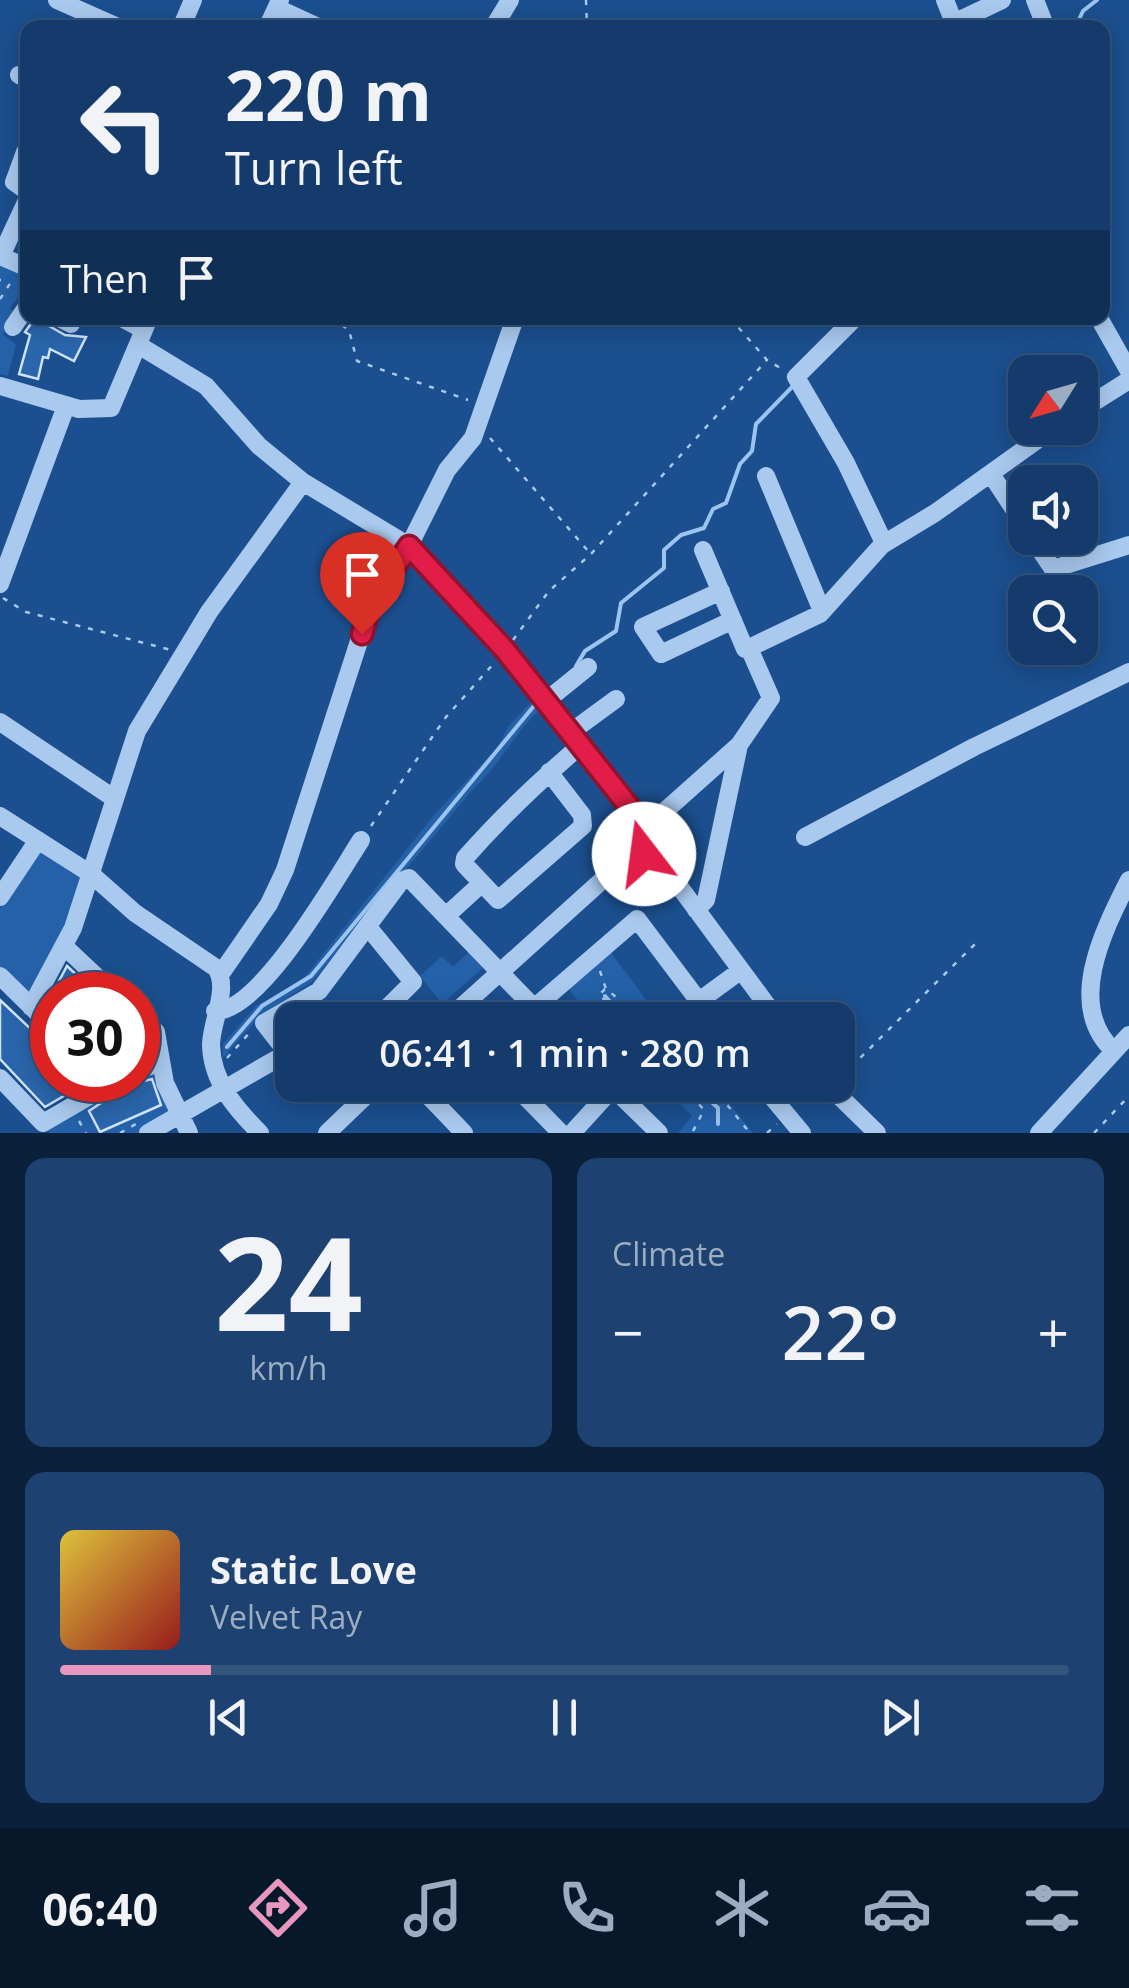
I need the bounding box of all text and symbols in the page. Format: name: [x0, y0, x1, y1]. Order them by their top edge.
text: 220 m: [225, 46, 432, 142]
icon: left: [60, 60, 190, 190]
text: Turn left: [225, 137, 403, 198]
icon: arrive: [169, 250, 224, 305]
text: Then: [60, 252, 149, 304]
north arrow: [1008, 355, 1098, 445]
map controls: [1008, 355, 1098, 665]
button: sound: [1008, 465, 1098, 555]
pin: [320, 532, 405, 635]
icon: arrive: [335, 547, 390, 602]
button: search: [1008, 575, 1098, 665]
position arrow: [592, 802, 696, 906]
speed limit sign: 30: [30, 972, 160, 1102]
text: 06:41 · 1 min · 280 m: [379, 1026, 751, 1078]
text: 24: [214, 1192, 363, 1369]
text: Climate: [612, 1232, 725, 1275]
text: 22°: [782, 1280, 899, 1382]
text: −: [612, 1294, 643, 1369]
text: +: [1038, 1294, 1069, 1369]
text: km/h: [250, 1346, 327, 1389]
text: Static Love: [210, 1543, 417, 1595]
text: Velvet Ray: [210, 1595, 362, 1638]
icon: previous: [201, 1690, 256, 1745]
icon: pause: [537, 1690, 592, 1745]
icon: next: [873, 1690, 928, 1745]
icon: directions: [243, 1873, 313, 1943]
icon: music: [398, 1873, 468, 1943]
icon: phone: [552, 1873, 622, 1943]
icon: climate: [707, 1873, 777, 1943]
icon: car: [862, 1873, 932, 1943]
icon: filters: [1017, 1873, 1087, 1943]
text: 06:40: [42, 1878, 158, 1939]

